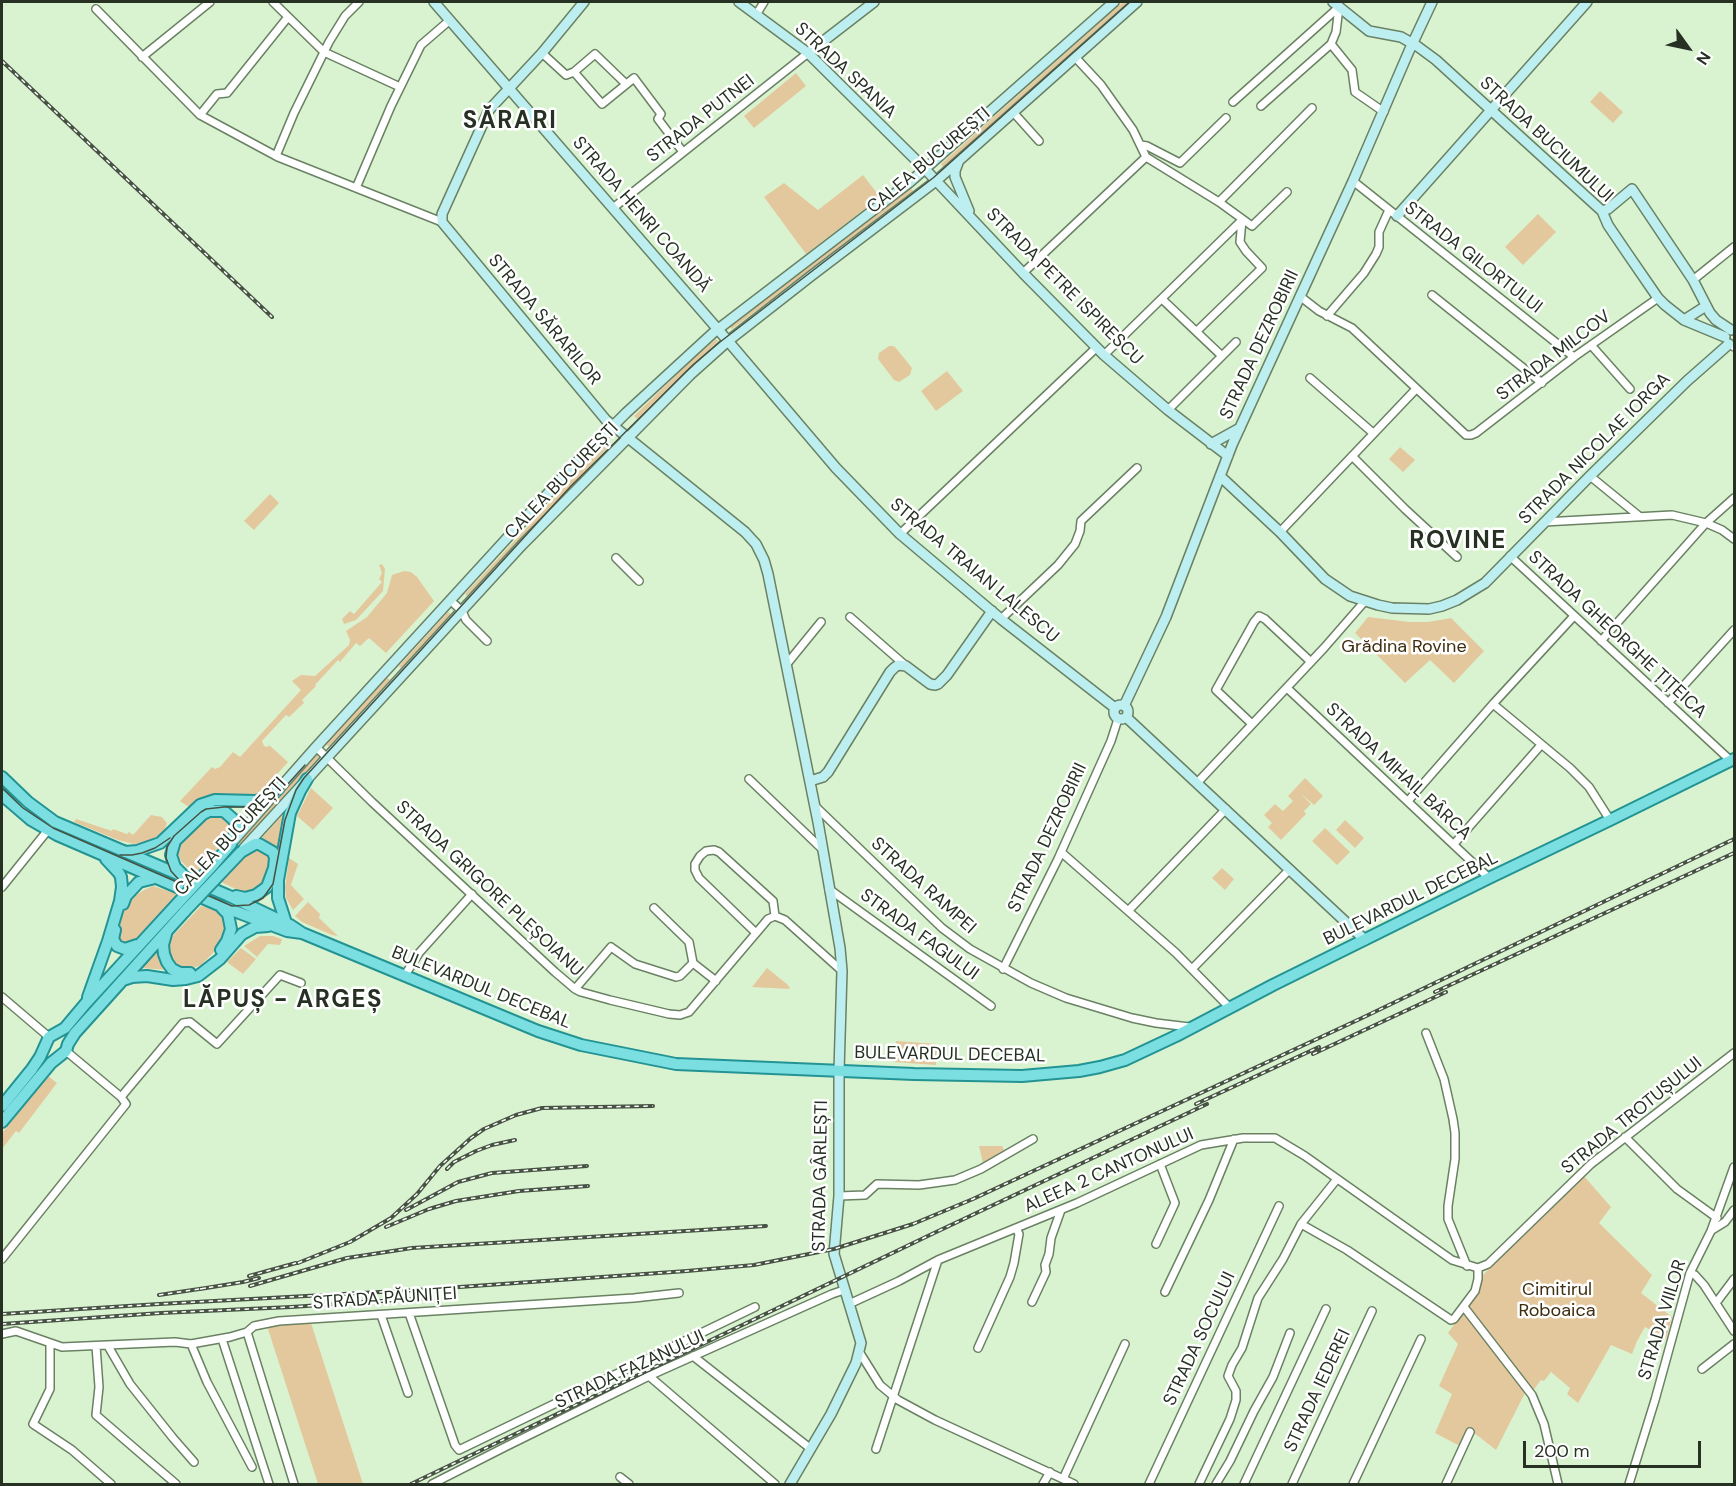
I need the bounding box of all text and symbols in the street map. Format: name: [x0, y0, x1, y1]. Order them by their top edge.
street label: STRADA SPANIA: [790, 18, 900, 124]
north arrow: [1658, 18, 1718, 78]
text: N: [1692, 47, 1716, 69]
street label: STRADA PUTNEI: [643, 70, 759, 168]
street label: STRADA BUCIUMULUI: [1475, 73, 1617, 207]
street label: CALEA BUCUREȘTI: [863, 103, 995, 219]
district label: SĂRARI: [463, 108, 557, 136]
street label: STRADA HENRI COANDĂ: [567, 133, 715, 297]
street label: STRADA GILORTULUI: [1400, 198, 1546, 318]
street label: STRADA PETRE ISPIRESCU: [981, 204, 1147, 370]
street label: STRADA SĂRARILOR: [483, 250, 605, 390]
street label: STRADA DEZROBIRII: [1216, 267, 1304, 423]
street label: STRADA MILCOV: [1493, 306, 1615, 406]
street label: STRADA NICOLAE IORGA: [1515, 369, 1675, 529]
street label: CALEA BUCUREȘTI: [501, 418, 623, 544]
street label: STRADA TRAIAN LALESCU: [885, 494, 1063, 648]
district label: ROVINE: [1409, 528, 1507, 556]
street label: STRADA GHEORGHE ȚIȚEICA: [1523, 547, 1711, 723]
park label: Grădina Rovine: [1341, 636, 1467, 658]
street label: STRADA MIHAIL BÂRCA: [1321, 699, 1475, 845]
street label: STRADA DEZROBIRII: [1004, 760, 1092, 916]
street label: CALEA BUCUREȘTI: [171, 773, 291, 901]
street label: STRADA GRIGORE PLEȘOIANU: [391, 797, 587, 981]
street label: STRADA RAMPEI: [866, 833, 980, 939]
street label: BULEVARDUL DECEBAL: [1320, 847, 1502, 951]
street label: STRADA FAGULUI: [856, 885, 982, 985]
street label: BULEVARDUL DECEBAL: [388, 942, 574, 1034]
district label: LĂPUȘ - ARGEȘ: [183, 987, 383, 1015]
street label: BULEVARDUL DECEBAL: [854, 1043, 1046, 1067]
street label: STRADA TROTUȘULUI: [1557, 1053, 1707, 1179]
street label: STRADA GÂRLEȘTI: [809, 1100, 833, 1252]
street label: ALEEA 2 CANTONULUI: [1021, 1124, 1197, 1218]
street label: STRADA VIILOR: [1634, 1257, 1692, 1383]
street label: STRADA SOCULUI: [1160, 1269, 1240, 1409]
park label: Cimitirul Roboaica: [1519, 1279, 1595, 1322]
street label: STRADA PĂUNIȚEI: [312, 1283, 458, 1315]
street label: STRADA FAZANULUI: [552, 1326, 708, 1414]
street label: STRADA IEDEREI: [1280, 1326, 1356, 1456]
scale bar: [1526, 1429, 1704, 1467]
text: 200 m: [1534, 1439, 1590, 1463]

